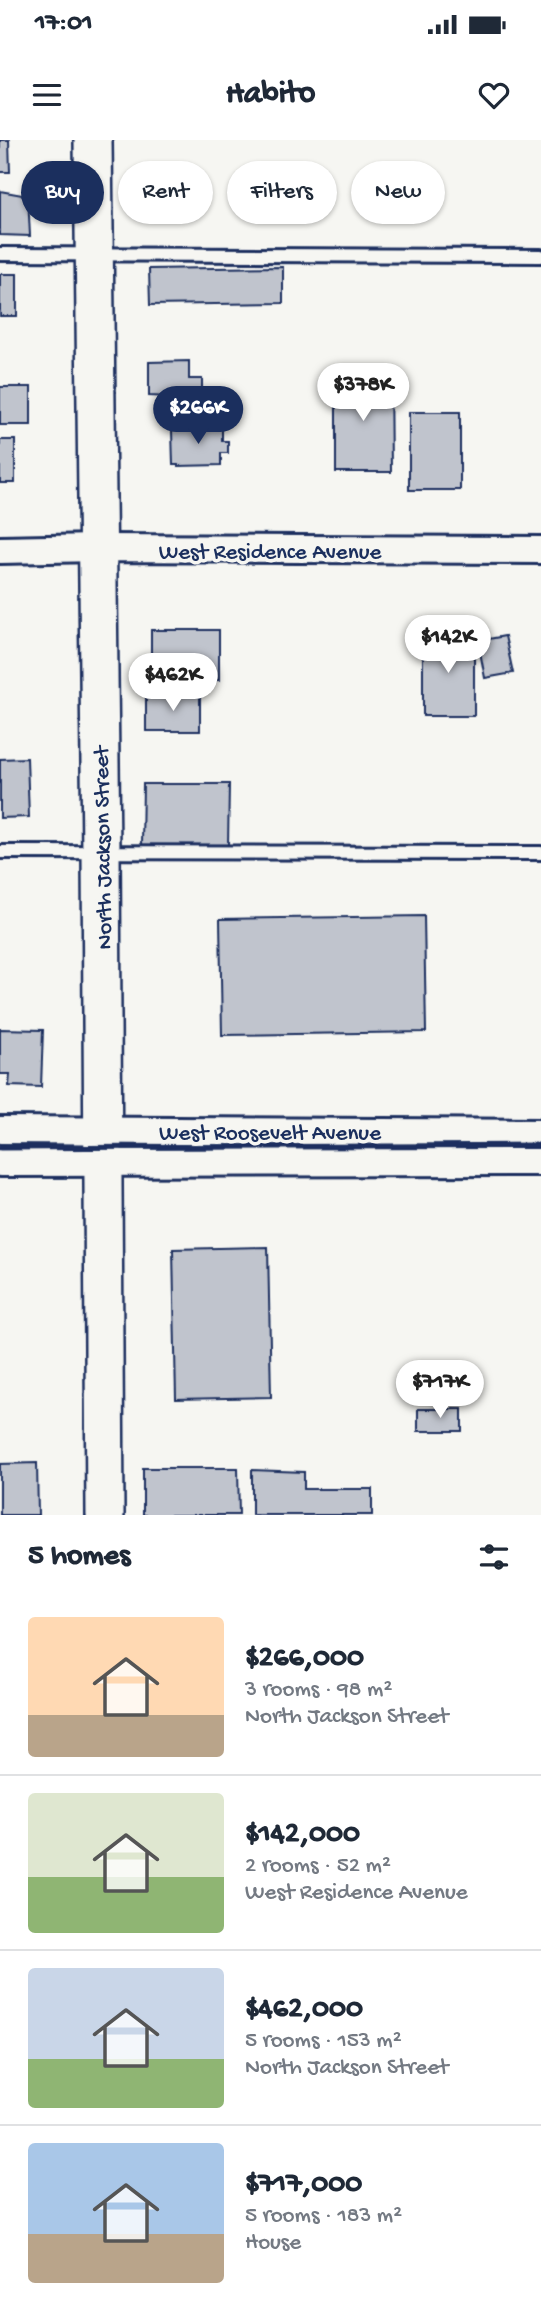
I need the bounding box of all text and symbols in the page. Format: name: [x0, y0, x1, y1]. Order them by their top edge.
text: 17:01: [35, 9, 92, 40]
icon: menu: [28, 76, 66, 114]
text: Habito: [226, 76, 315, 114]
icon: heart: [475, 76, 513, 114]
chip: Buy: [21, 161, 104, 224]
chip: Rent: [118, 161, 213, 224]
chip: Filters: [227, 161, 337, 224]
chip: New: [351, 161, 445, 224]
pin: $378K: [314, 364, 412, 423]
text: $378K: [333, 372, 393, 399]
pin: $266K: [149, 386, 247, 446]
text: $266K: [169, 395, 227, 422]
street label: West Residence Avenue: [159, 540, 382, 567]
pin: $142K: [399, 616, 497, 675]
text: $142K: [421, 624, 475, 651]
pin: $462K: [124, 654, 222, 713]
text: $462K: [145, 662, 201, 689]
street label: North Jackson Street: [89, 744, 120, 950]
street label: West Roosevelt Avenue: [159, 1121, 382, 1148]
pin: $717K: [391, 1360, 489, 1420]
text: $717K: [412, 1369, 468, 1396]
icon: filters: [475, 1538, 513, 1576]
text: 5 homes: [28, 1540, 130, 1575]
text: $266,000: [245, 1642, 364, 1677]
icon: home: [84, 1645, 168, 1729]
text: 3 rooms · 98 m²: [245, 1677, 392, 1704]
text: North Jackson Street: [245, 1704, 448, 1731]
text: $142,000: [245, 1818, 360, 1853]
icon: home: [84, 1821, 168, 1905]
text: 2 rooms · 52 m²: [245, 1853, 391, 1880]
text: West Residence Avenue: [245, 1880, 468, 1907]
text: $462,000: [245, 1993, 363, 2028]
icon: home: [84, 1996, 168, 2080]
text: 5 rooms · 153 m²: [245, 2028, 402, 2055]
text: North Jackson Street: [245, 2055, 448, 2082]
text: $717,000: [245, 2168, 362, 2203]
icon: home: [84, 2171, 168, 2255]
text: 5 rooms · 183 m²: [245, 2203, 402, 2230]
text: House: [245, 2230, 301, 2257]

